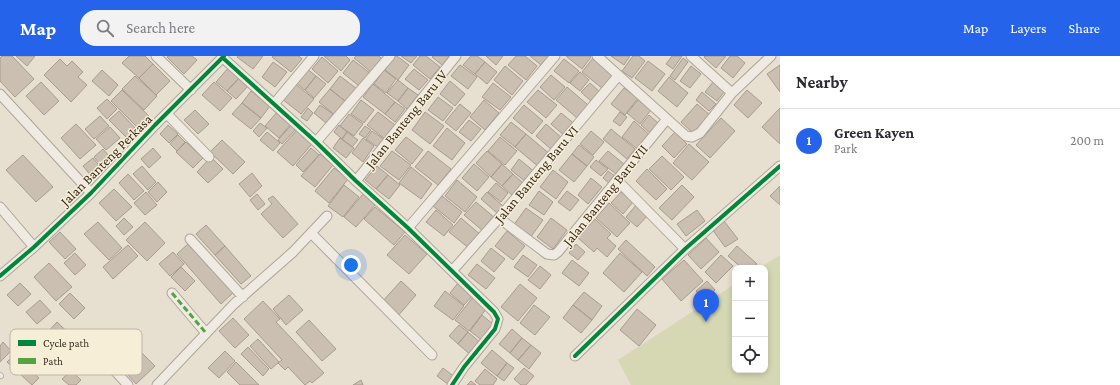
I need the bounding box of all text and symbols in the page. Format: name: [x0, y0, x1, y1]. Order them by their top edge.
search box: [80, 10, 360, 46]
icon: search: [94, 17, 116, 39]
text: Map: [20, 18, 56, 39]
text: Search here: [126, 20, 195, 36]
text: Map: [963, 20, 988, 36]
text: Layers: [1010, 20, 1047, 36]
text: Share: [1069, 20, 1100, 36]
street label: Jalan Banteng Baru IV: [360, 67, 450, 173]
text: Nearby: [796, 73, 848, 92]
street label: Jalan Banteng Perkasa: [55, 110, 156, 211]
street label: Jalan Banteng Baru VI: [490, 122, 581, 227]
text: Green Kayen: [834, 125, 914, 141]
text: 1: [807, 133, 811, 148]
text: 200 m: [1070, 133, 1104, 148]
street label: Jalan Banteng Baru VII: [558, 141, 651, 250]
text: Park: [834, 141, 857, 156]
your location: [341, 255, 361, 275]
map controls: [732, 265, 768, 373]
button: +: [732, 265, 768, 301]
pin: 1: [693, 289, 719, 322]
button: −: [732, 301, 768, 337]
legend: [10, 329, 142, 375]
text: Cycle path: [43, 337, 89, 350]
button: locate: [732, 337, 768, 373]
text: Path: [43, 355, 63, 367]

